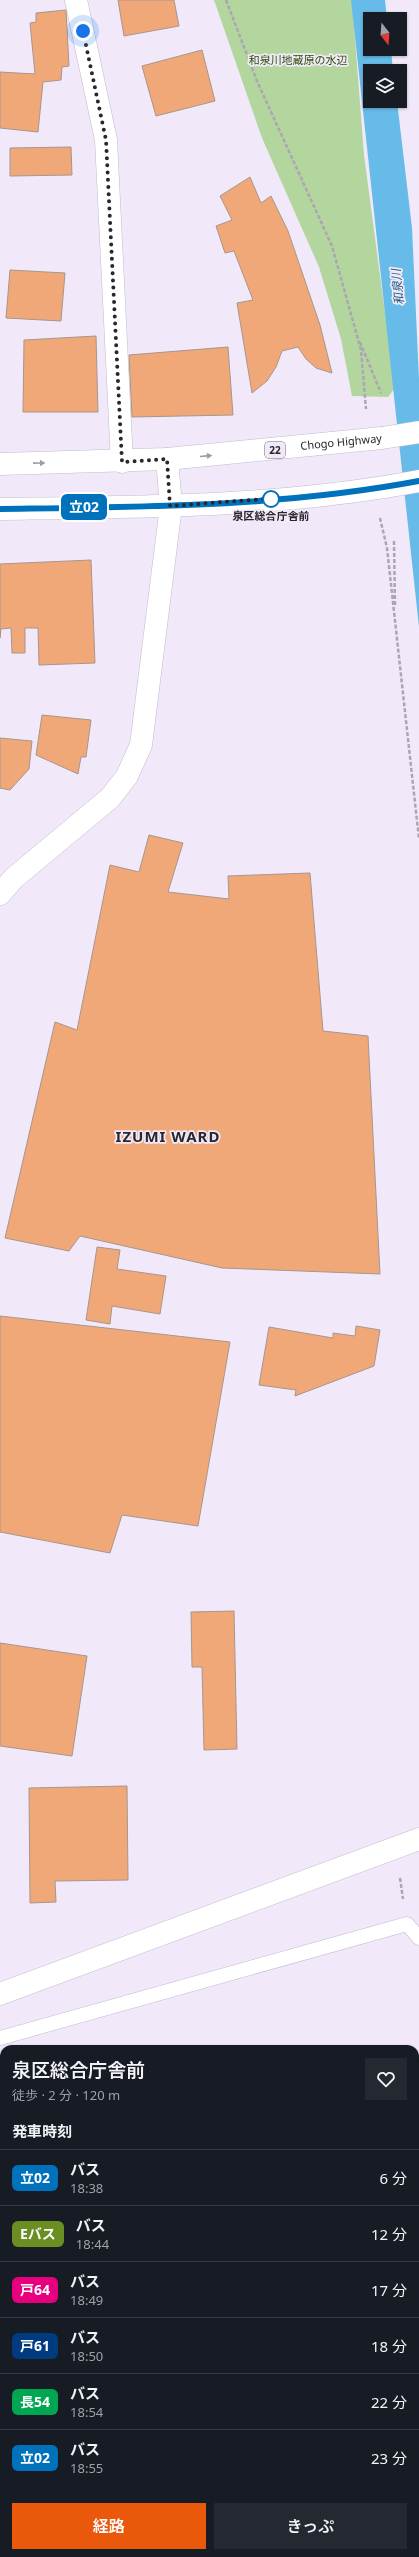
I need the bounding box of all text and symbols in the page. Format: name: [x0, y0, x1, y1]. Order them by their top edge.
north arrow: [363, 12, 407, 56]
map controls: [363, 12, 407, 108]
your location: [73, 21, 93, 41]
park label: 和泉川地蔵原の水辺: [249, 52, 348, 67]
button: layers: [363, 64, 407, 108]
water label: 和泉川: [387, 266, 408, 306]
street label: Chogo Highway: [300, 430, 383, 453]
road number: 22: [265, 442, 285, 458]
one-way arrow: [200, 452, 212, 459]
one-way arrow: [33, 460, 45, 467]
marker: 泉区総合庁舎前: [262, 490, 280, 508]
line badge: 立02: [61, 494, 107, 520]
text: 立02: [69, 497, 99, 516]
place label: 泉区総合庁舎前: [233, 508, 310, 523]
district label: IZUMI WARD: [116, 1126, 220, 1146]
text: 泉区総合庁舎前: [12, 2057, 145, 2083]
button: heart: [365, 2058, 407, 2100]
text: 徒歩 · 2 分 · 120 m: [12, 2086, 120, 2104]
text: 発車時刻: [12, 2121, 72, 2141]
text: バス: [70, 2159, 100, 2179]
text: 立02: [20, 2168, 50, 2187]
text: 6 分: [380, 2168, 407, 2188]
text: 18:38: [70, 2179, 103, 2197]
text: バス: [76, 2215, 106, 2235]
text: Eバス: [20, 2224, 56, 2243]
text: 12 分: [371, 2224, 407, 2244]
text: 18:44: [76, 2235, 109, 2253]
text: バス: [70, 2271, 100, 2291]
text: 戸64: [20, 2280, 50, 2299]
text: 17 分: [371, 2280, 407, 2300]
text: 18:49: [70, 2291, 103, 2309]
text: バス: [70, 2327, 100, 2347]
text: 戸61: [20, 2336, 50, 2355]
text: 18 分: [371, 2336, 407, 2356]
text: 18:50: [70, 2347, 103, 2365]
text: バス: [70, 2383, 100, 2403]
text: 長54: [20, 2392, 50, 2411]
text: 22 分: [371, 2392, 407, 2412]
text: 18:54: [70, 2403, 103, 2421]
text: バス: [70, 2439, 100, 2459]
text: 立02: [20, 2448, 50, 2467]
text: 23 分: [371, 2448, 407, 2468]
text: 18:55: [70, 2459, 103, 2477]
button: 経路: [12, 2503, 206, 2549]
button: きっぷ: [214, 2503, 407, 2549]

